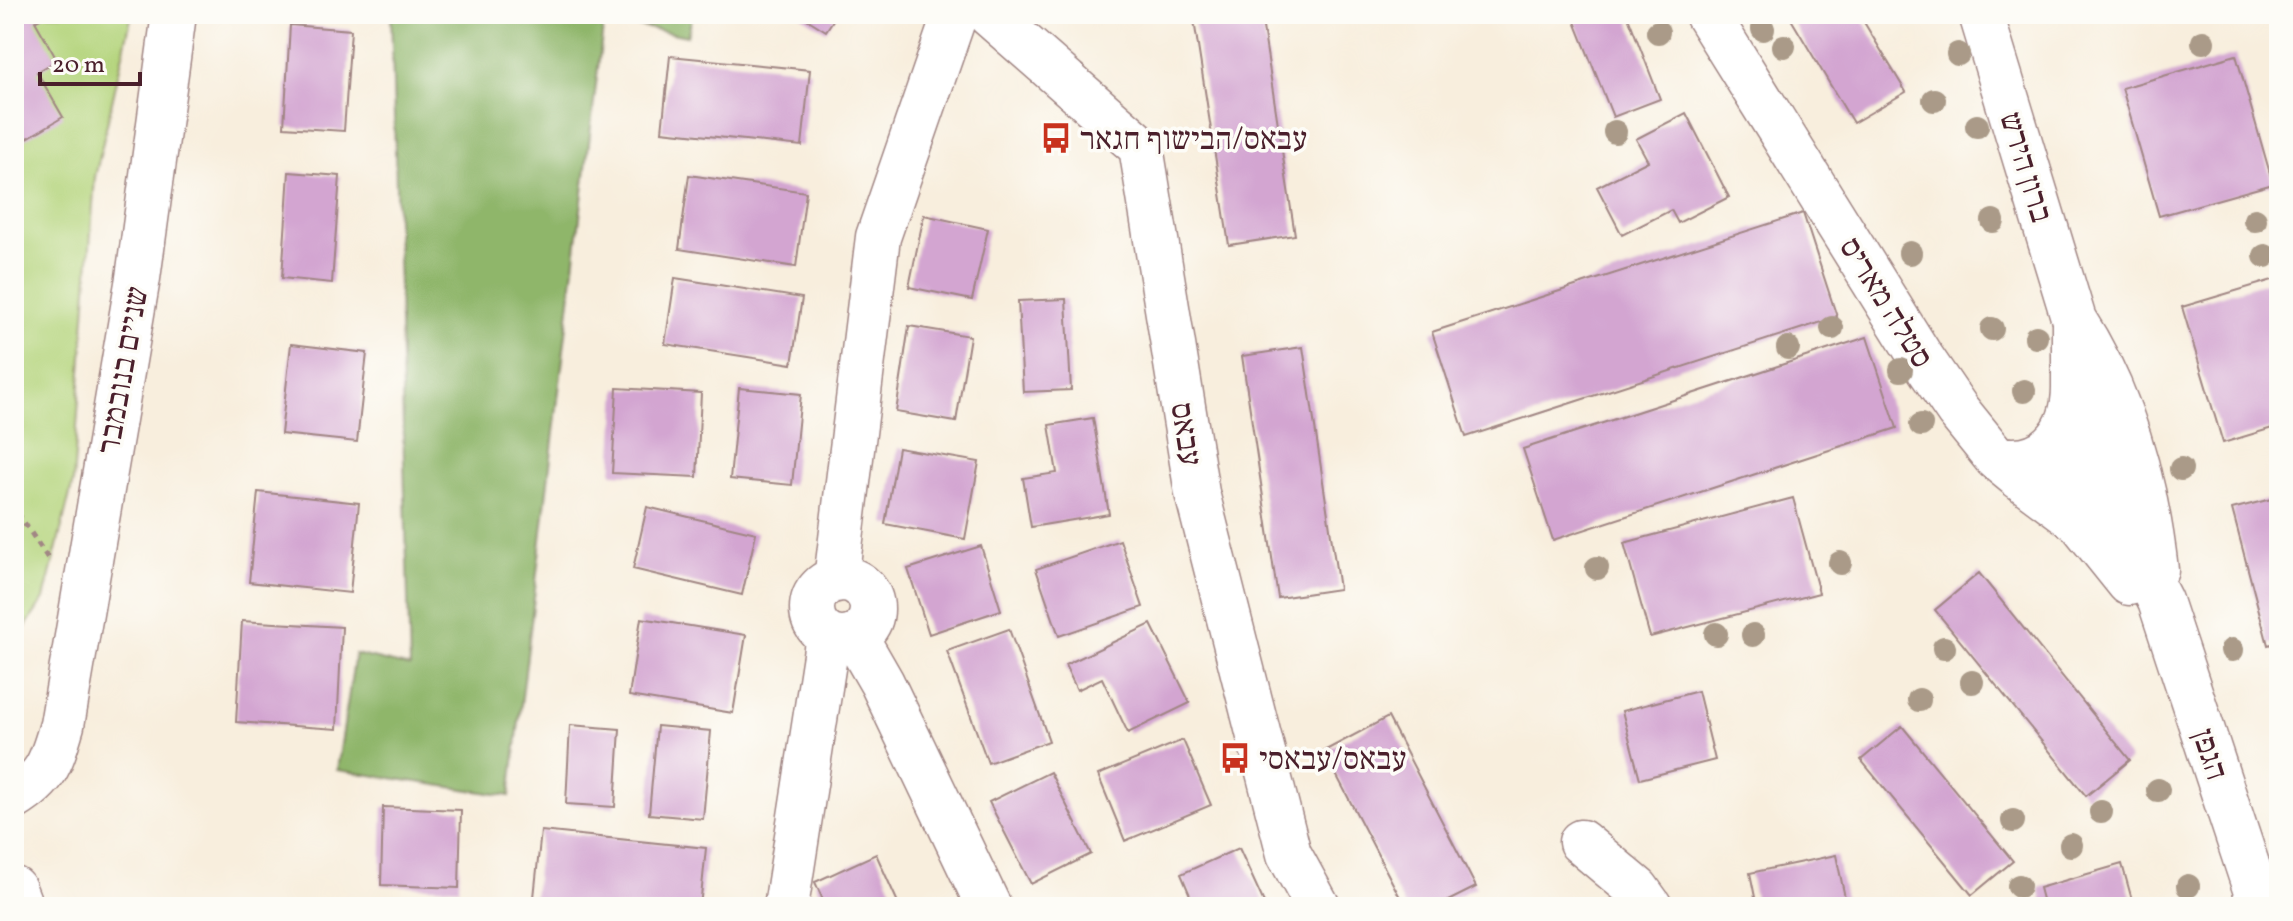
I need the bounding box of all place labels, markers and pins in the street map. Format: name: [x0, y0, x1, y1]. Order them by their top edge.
place label: עבאס/הבישוף חגאר: [1080, 119, 1307, 163]
bus stop icon: עבאס/הבישוף חגאר: [1039, 121, 1073, 155]
place label: עבאס/עבאסי: [1259, 739, 1407, 783]
bus stop icon: עבאס/עבאסי: [1218, 741, 1252, 775]

